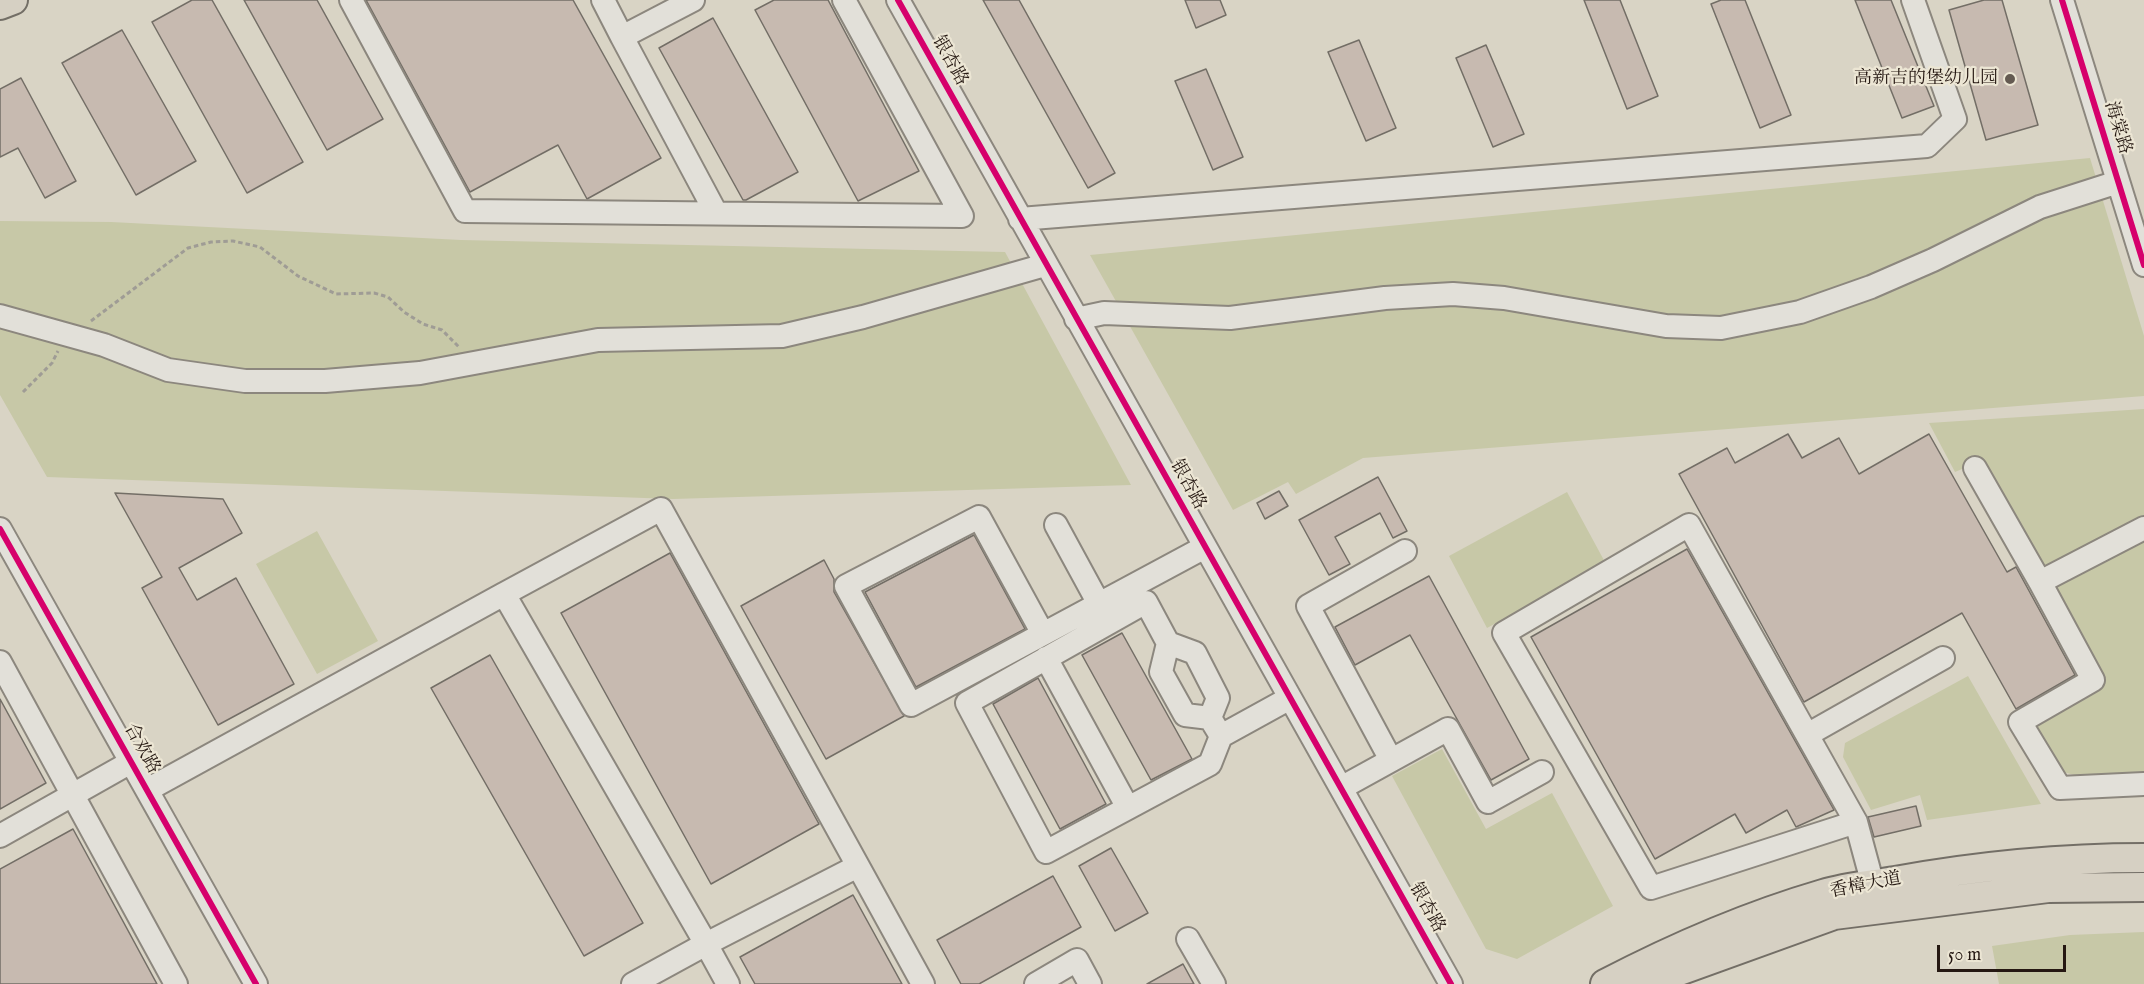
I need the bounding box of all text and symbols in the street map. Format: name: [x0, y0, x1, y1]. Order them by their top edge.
street label: 银杏路: [926, 32, 972, 90]
place label: 高新吉的堡幼儿园: [1854, 68, 1998, 90]
marker: 高新吉的堡幼儿园: [2003, 72, 2017, 86]
street label: 海棠路: [2099, 99, 2135, 157]
street label: 银杏路: [1164, 456, 1210, 514]
street label: 合欢路: [118, 720, 164, 778]
street label: 香樟大道: [1829, 869, 1903, 903]
street label: 银杏路: [1403, 879, 1449, 937]
scale bar: [1940, 933, 2069, 971]
text: 50 m: [1948, 944, 1981, 967]

